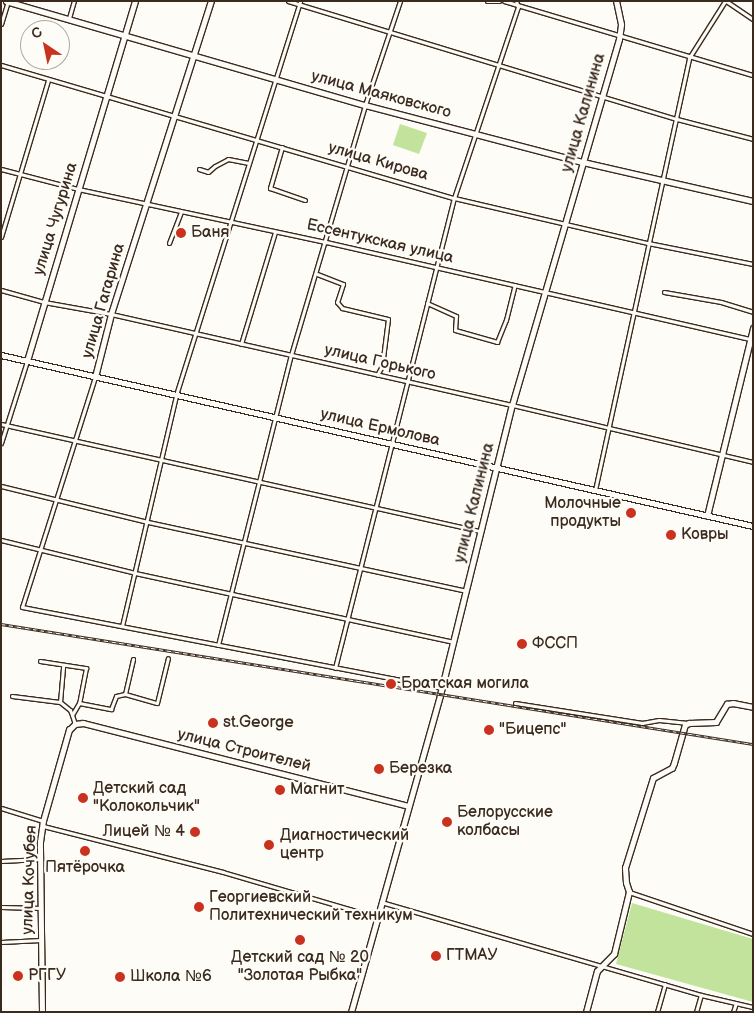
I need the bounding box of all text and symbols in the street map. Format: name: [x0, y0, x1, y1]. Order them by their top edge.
north arrow: [20, 20, 70, 70]
text: С: [28, 23, 46, 43]
street label: улица Калинина: [558, 51, 610, 175]
street label: улица Маяковского: [309, 67, 453, 123]
street label: улица Кирова: [326, 139, 430, 185]
street label: улица Чугурина: [30, 160, 82, 278]
street label: Ессентукская улица: [305, 216, 455, 268]
place label: Баня: [191, 223, 229, 243]
marker: Баня: [175, 227, 187, 239]
street label: улица Гагарина: [78, 241, 130, 361]
street label: улица Горького: [323, 341, 437, 385]
street label: улица Ермолова: [318, 405, 442, 451]
street label: улица Калинина: [451, 441, 499, 565]
place label: Молочные продукты: [544, 494, 621, 532]
marker: Молочные продукты: [625, 507, 637, 519]
place label: Ковры: [681, 525, 729, 545]
marker: Ковры: [665, 529, 677, 541]
place label: ФССП: [532, 634, 578, 654]
marker: ФССП: [516, 638, 528, 650]
place label: Братская могила: [401, 674, 529, 694]
marker: Братская могила: [385, 678, 397, 690]
place label: st.George: [223, 713, 294, 733]
marker: st.George: [207, 717, 219, 729]
place label: "Бицепс": [499, 720, 566, 740]
marker: "Бицепс": [483, 724, 495, 736]
street label: улица Строителей: [175, 725, 313, 777]
place label: Березка: [389, 759, 452, 779]
marker: Березка: [373, 763, 385, 775]
place label: Детский сад "Колокольчик": [93, 779, 200, 817]
place label: Магнит: [290, 780, 345, 800]
marker: Магнит: [274, 784, 286, 796]
marker: Детский сад "Колокольчик": [77, 792, 89, 804]
place label: Белорусские колбасы: [457, 803, 553, 841]
marker: Белорусские колбасы: [441, 816, 453, 828]
place label: Лицей № 4: [103, 822, 185, 842]
street label: улица Кочубея: [18, 825, 42, 935]
marker: Лицей № 4: [189, 826, 201, 838]
place label: Диагностический центр: [280, 826, 409, 864]
marker: Диагностический центр: [262, 838, 276, 852]
marker: Пятёрочка: [79, 845, 91, 857]
place label: Пятёрочка: [45, 858, 125, 878]
place label: Георгиевский Политехнический техникум: [209, 888, 413, 926]
marker: Георгиевский Политехнический техникум: [193, 901, 205, 913]
marker: Детский сад № 20 "Золотая Рыбка": [294, 934, 306, 946]
place label: ГТМАУ: [446, 946, 498, 966]
place label: Детский сад № 20 "Золотая Рыбка": [231, 948, 369, 986]
marker: ГТМАУ: [430, 950, 442, 962]
place label: РГГУ: [28, 966, 66, 986]
place label: Школа №6: [130, 967, 212, 987]
marker: РГГУ: [12, 970, 24, 982]
marker: Школа №6: [114, 971, 126, 983]

